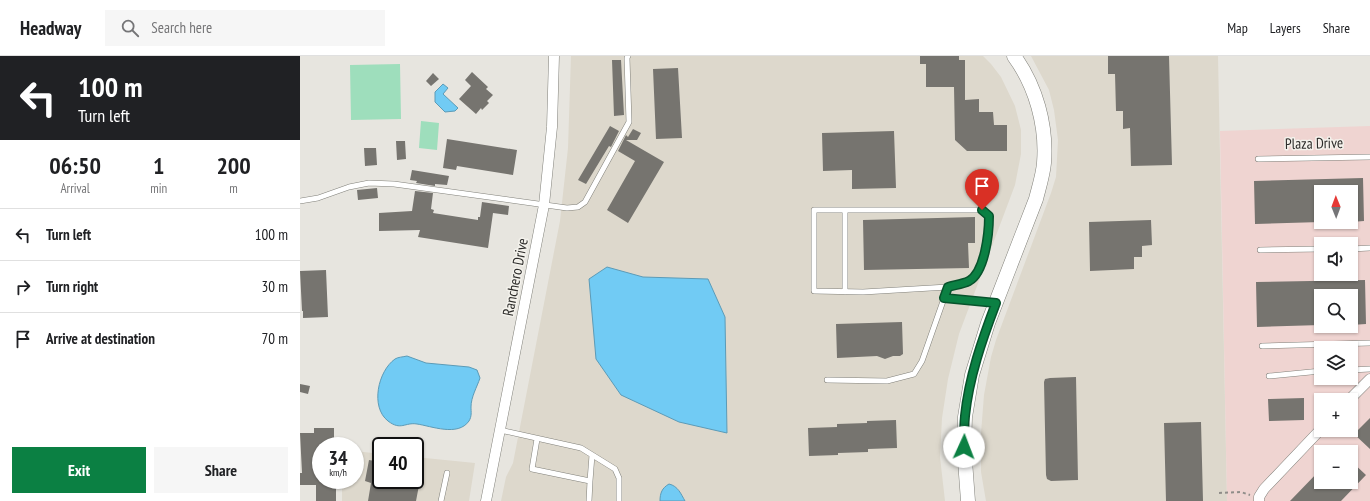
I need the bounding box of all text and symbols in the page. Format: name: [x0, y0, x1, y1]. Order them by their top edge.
search box: [105, 10, 385, 46]
text: Headway: [20, 16, 81, 40]
icon: search: [119, 17, 141, 39]
text: Search here: [151, 18, 212, 37]
text: Map: [1227, 19, 1248, 37]
text: Layers: [1270, 19, 1301, 37]
text: Share: [1323, 19, 1350, 37]
text: 100 m: [78, 68, 142, 105]
icon: left: [12, 72, 64, 124]
text: Turn left: [78, 104, 130, 127]
street label: Plaza Drive: [1285, 133, 1343, 153]
text: 06:50: [49, 150, 101, 181]
text: 1: [153, 150, 164, 181]
text: 200: [216, 150, 251, 181]
pin: [965, 169, 999, 210]
icon: arrive: [971, 175, 993, 197]
text: Arrival: [60, 180, 90, 197]
text: min: [150, 180, 167, 197]
text: m: [229, 180, 238, 197]
north arrow: [1314, 185, 1358, 229]
map controls: [1314, 185, 1358, 489]
icon: left: [12, 224, 34, 246]
text: Turn left: [46, 225, 91, 244]
text: 100 m: [255, 225, 288, 244]
street label: Ranchero Drive: [498, 236, 532, 318]
button: sound: [1314, 237, 1358, 281]
icon: right: [12, 276, 34, 298]
text: Turn right: [46, 277, 98, 296]
text: 30 m: [262, 277, 288, 296]
button: search: [1314, 289, 1358, 333]
icon: arrive: [12, 328, 34, 350]
text: Arrive at destination: [46, 329, 155, 348]
text: 70 m: [262, 329, 288, 348]
button: layers: [1314, 341, 1358, 385]
button: +: [1314, 393, 1358, 437]
position arrow: [943, 426, 985, 468]
speed limit sign: 40: [372, 437, 424, 489]
text: 34: [328, 445, 348, 471]
button: −: [1314, 445, 1358, 489]
button: Exit: [12, 447, 146, 493]
button: Share: [154, 447, 288, 493]
text: km/h: [329, 466, 347, 479]

